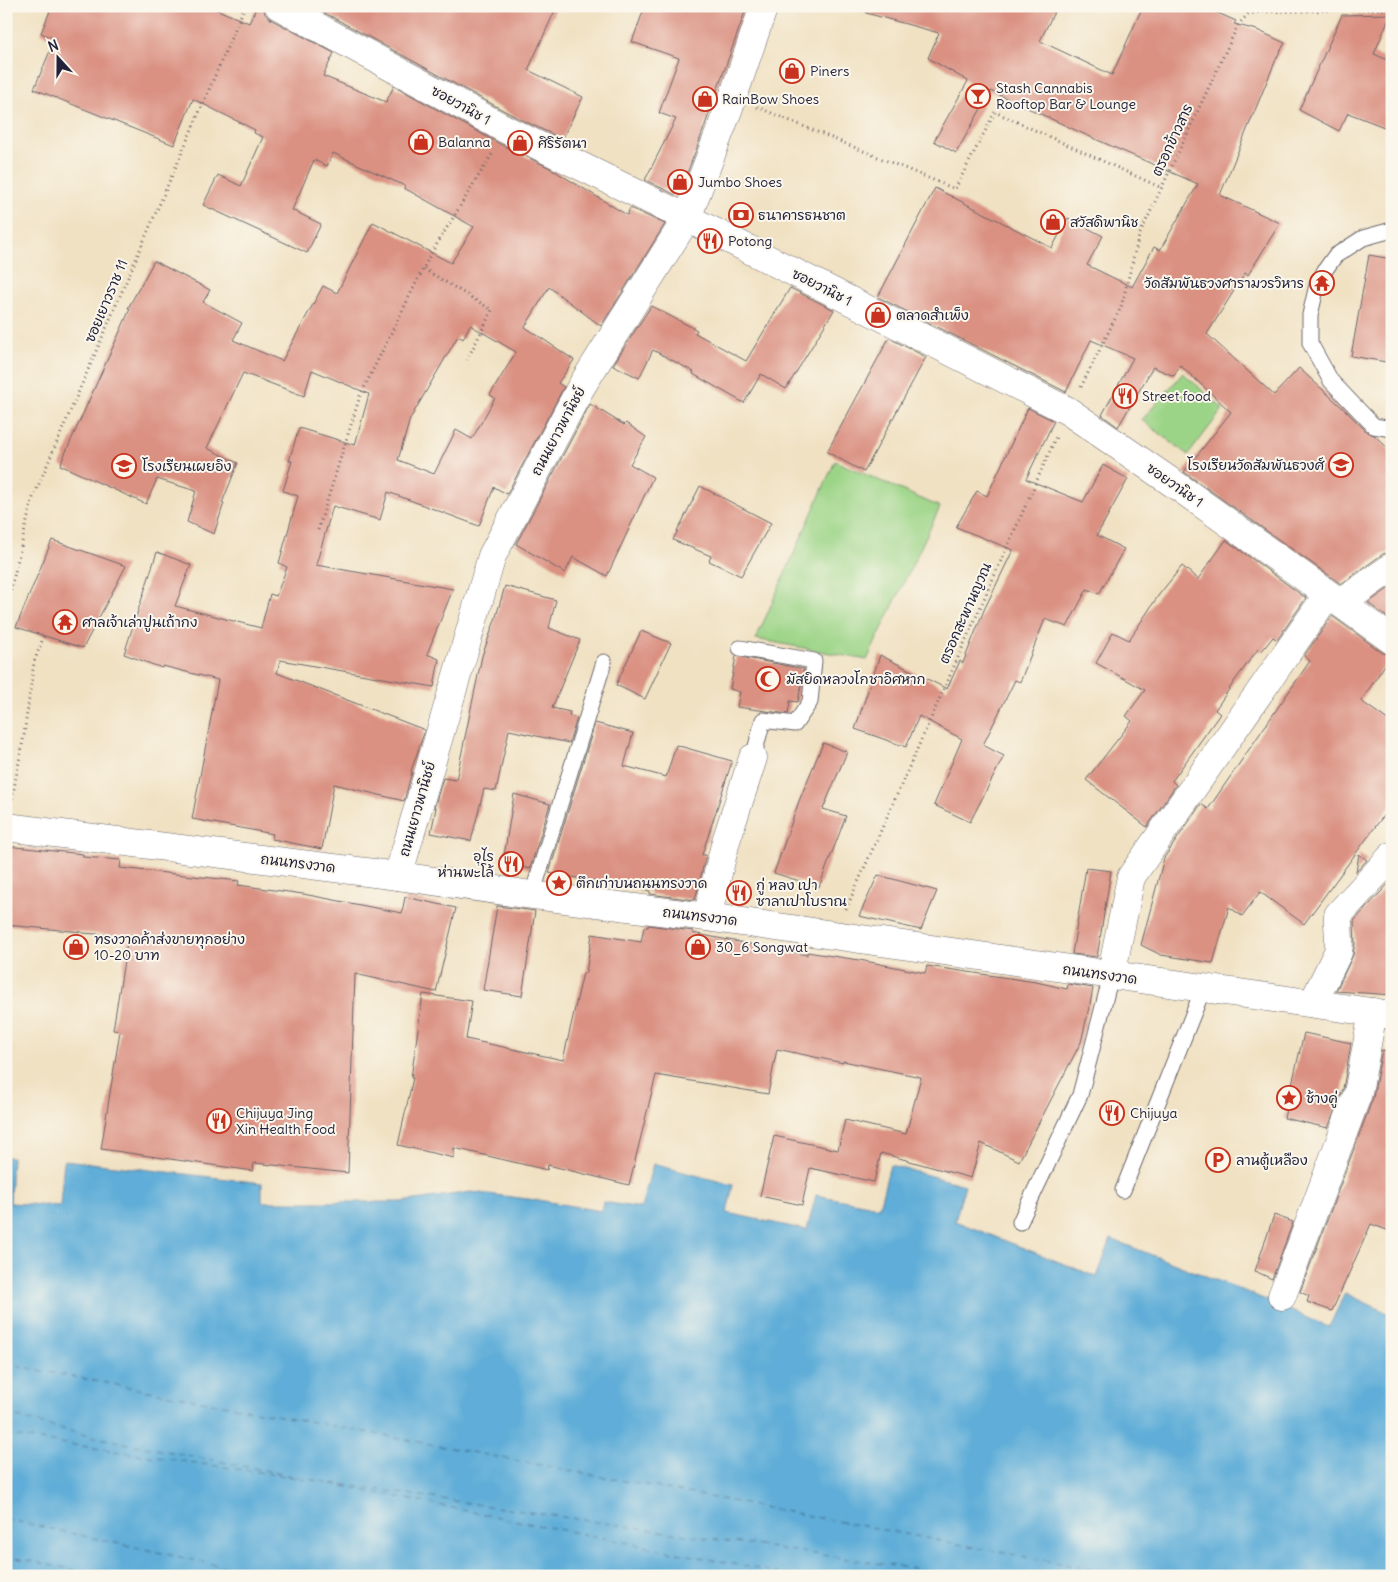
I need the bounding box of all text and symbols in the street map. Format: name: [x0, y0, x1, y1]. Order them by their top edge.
north arrow: [32, 32, 82, 82]
text: N: [46, 36, 61, 56]
shop icon: Piners: [779, 58, 805, 84]
place label: Piners: [810, 62, 849, 80]
place label: Stash Cannabis Rooftop Bar & Lounge: [996, 79, 1136, 113]
street label: ซอยวานิช 1: [428, 81, 494, 129]
bar icon: Stash Cannabis Rooftop Bar & Lounge: [965, 83, 991, 109]
shop icon: RainBow Shoes: [692, 86, 718, 112]
place label: RainBow Shoes: [722, 90, 819, 108]
street label: ตรอกข้าวสาร: [1147, 101, 1197, 179]
shop icon: Balanna: [408, 129, 434, 155]
shop icon: ศิริรัตนา: [507, 130, 533, 156]
place label: Balanna: [438, 133, 491, 151]
place label: ศิริรัตนา: [538, 134, 587, 152]
shop icon: Jumbo Shoes: [667, 169, 693, 195]
place label: Jumbo Shoes: [698, 173, 782, 191]
bank icon: ธนาคารธนชาต: [728, 202, 754, 228]
place label: ธนาคารธนชาต: [758, 206, 846, 224]
shop icon: สวัสดิพานิช: [1040, 209, 1066, 235]
place label: สวัสดิพานิช: [1070, 213, 1138, 231]
restaurant icon: Potong: [697, 228, 723, 254]
place label: Potong: [728, 232, 772, 250]
street label: ซอยเยาวราช 11: [80, 257, 132, 345]
street label: ซอยวานิช 1: [789, 264, 855, 310]
temple icon: วัดสัมพันธวงศารามวรวิหาร: [1309, 270, 1335, 296]
place label: วัดสัมพันธวงศารามวรวิหาร: [1144, 274, 1304, 292]
shop icon: ตลาดสำเพ็ง: [865, 302, 891, 328]
place label: ตลาดสำเพ็ง: [896, 306, 969, 324]
street label: ถนนเยาวพานิชย์: [527, 383, 589, 479]
restaurant icon: Street food: [1112, 383, 1138, 409]
place label: Street food: [1142, 387, 1211, 405]
school or university icon: โรงเรียนวัดสัมพันธวงศ์: [1328, 452, 1354, 478]
school or university icon: โรงเรียนเผยอิง: [111, 453, 137, 479]
place label: โรงเรียนวัดสัมพันธวงศ์: [1187, 456, 1326, 474]
place label: โรงเรียนเผยอิง: [142, 457, 231, 475]
street label: ซอยวานิช 1: [1143, 459, 1207, 511]
street label: ตรอกสะพานญวณ: [935, 559, 996, 666]
temple icon: ศาลเจ้าเล่าปูนเถ้ากง: [52, 609, 78, 635]
place label: ศาลเจ้าเล่าปูนเถ้ากง: [82, 613, 197, 632]
mosque icon: มัสยิดหลวงโกชาอิศหาก: [755, 666, 781, 692]
place label: มัสยิดหลวงโกชาอิศหาก: [786, 670, 925, 688]
street label: ถนนเยาวพานิชย์: [395, 759, 439, 859]
place label: อุไร ห่านพะโล้: [438, 847, 494, 881]
street label: ถนนทรงวาด: [260, 849, 336, 877]
restaurant icon: อุไร ห่านพะโล้: [498, 851, 524, 877]
place icon: ตึกเก่าบนถนนทรงวาด: [546, 870, 572, 896]
place label: ตึกเก่าบนถนนทรงวาด: [576, 874, 707, 892]
place label: กู่ หลง เปา ซาลาเปาโบราณ: [756, 876, 848, 910]
restaurant icon: กู่ หลง เปา ซาลาเปาโบราณ: [726, 880, 752, 906]
street label: ถนนทรงวาด: [662, 902, 738, 930]
place label: ทรงวาดค้าส่งขายทุกอย่าง 10-20 บาท: [94, 930, 245, 964]
shop icon: ทรงวาดค้าส่งขายทุกอย่าง 10-20 บาท: [63, 934, 89, 960]
shop icon: 30_6 Songwat: [685, 934, 711, 960]
place label: 30_6 Songwat: [716, 938, 808, 956]
street label: ถนนทรงวาด: [1062, 960, 1138, 988]
place icon: ช้างคู่: [1276, 1085, 1302, 1111]
place label: ช้างคู่: [1306, 1089, 1338, 1108]
restaurant icon: Chijuya: [1099, 1100, 1125, 1126]
place label: Chijuya Jing Xin Health Food: [236, 1104, 335, 1138]
place label: Chijuya: [1130, 1104, 1178, 1122]
restaurant icon: Chijuya Jing Xin Health Food: [206, 1108, 232, 1134]
parking icon: ลานตู้เหลือง: [1205, 1147, 1231, 1173]
place label: ลานตู้เหลือง: [1236, 1151, 1308, 1170]

